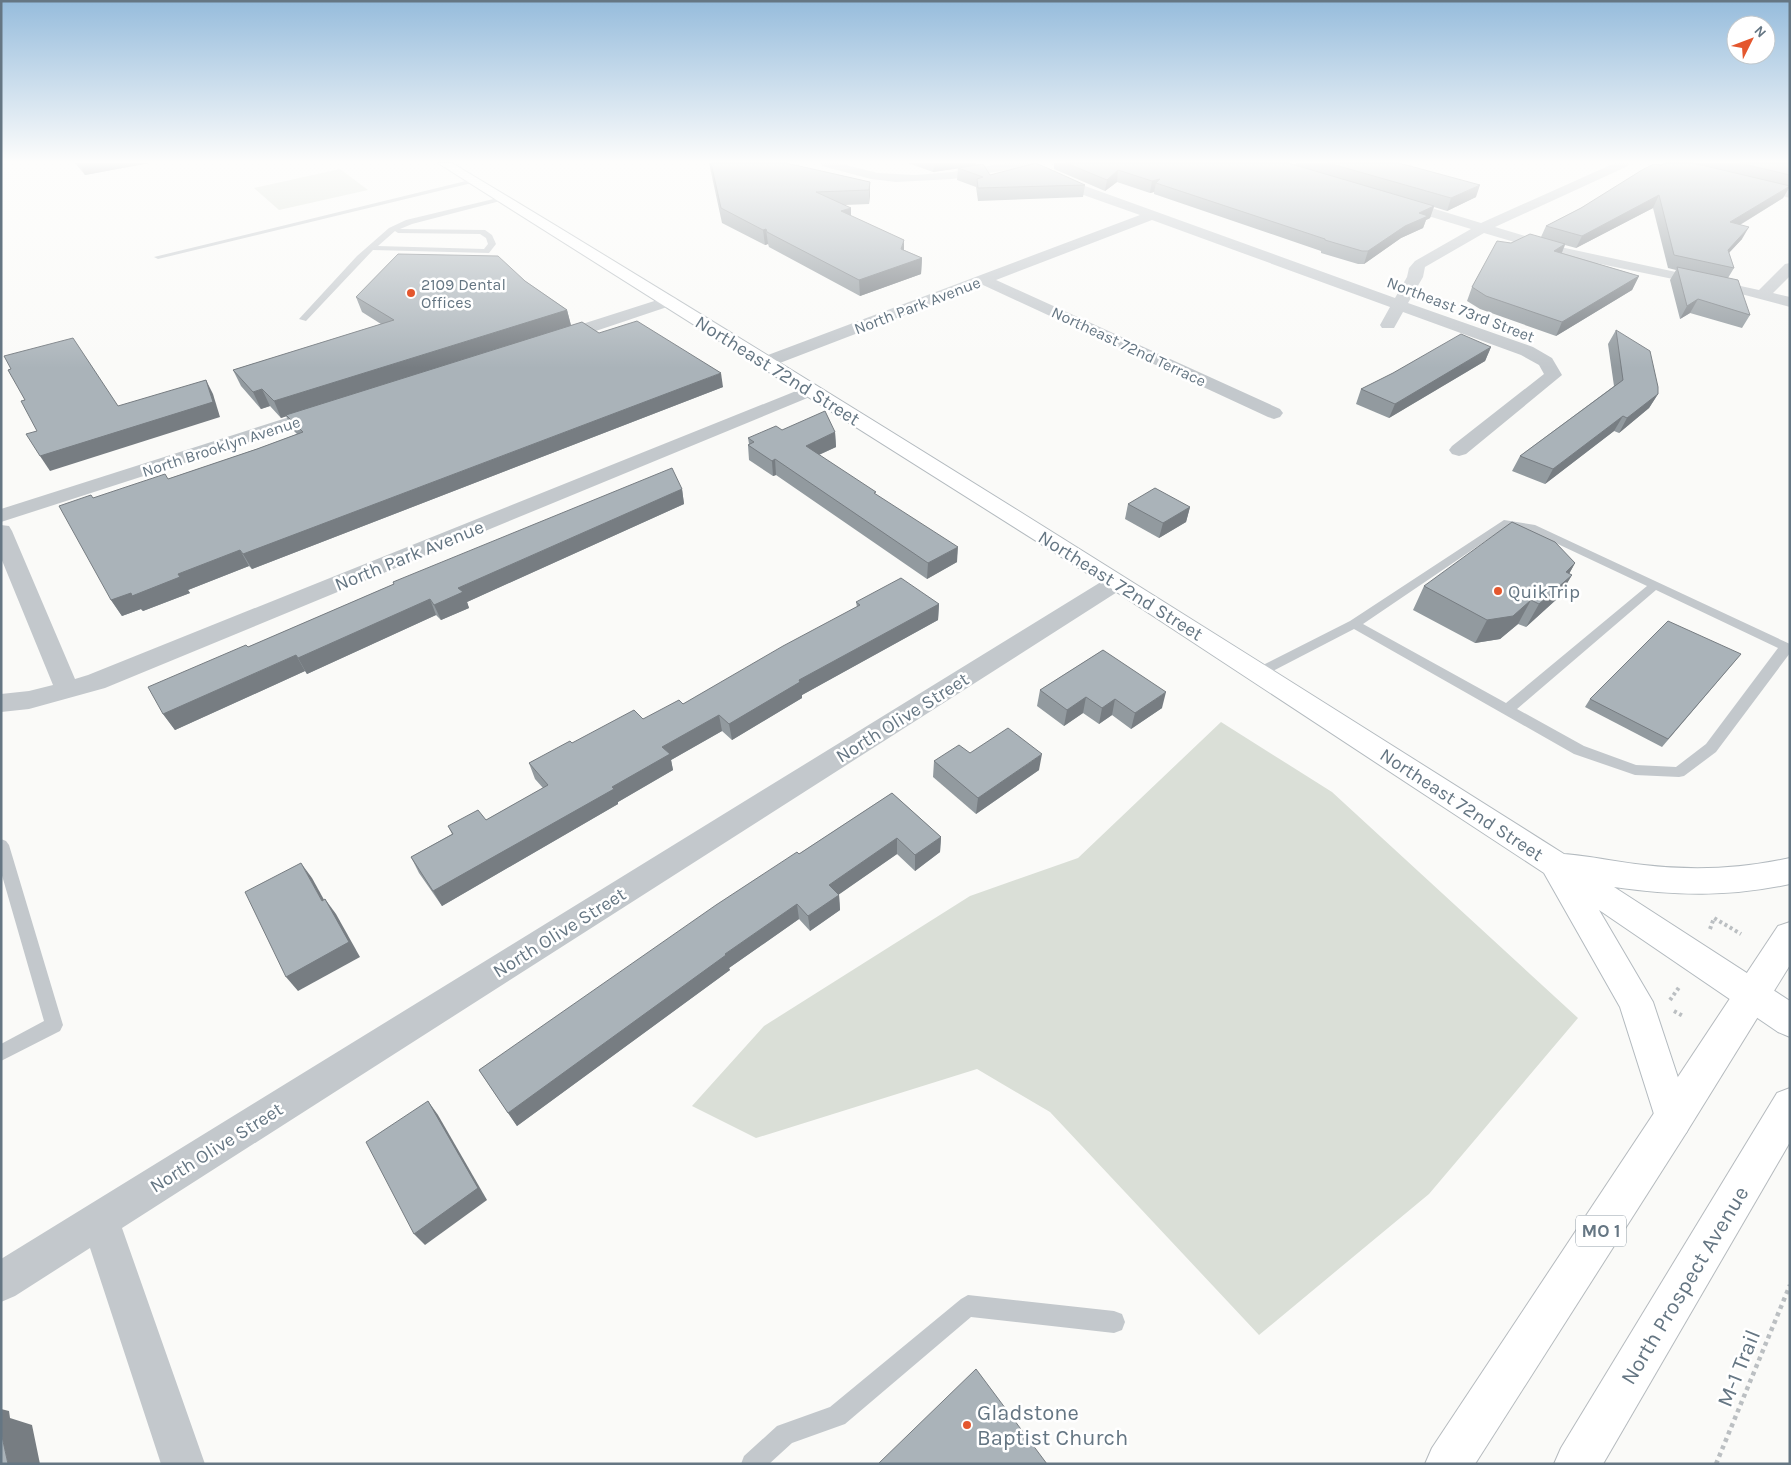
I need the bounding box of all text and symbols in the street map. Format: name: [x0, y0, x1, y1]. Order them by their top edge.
north arrow: [1726, 15, 1776, 65]
text: N: [1751, 22, 1770, 41]
street label: North Park Avenue: [851, 273, 983, 338]
street label: Northeast 73rd Street: [1384, 273, 1537, 346]
place label: 2109 Dental Offices: [421, 275, 506, 312]
marker: 2109 Dental Offices: [405, 287, 417, 299]
street label: Northeast 72nd Terrace: [1049, 302, 1209, 391]
street label: Northeast 72nd Street: [691, 311, 864, 431]
street label: North Brooklyn Avenue: [140, 412, 303, 481]
street label: North Park Avenue: [332, 516, 487, 596]
street label: Northeast 72nd Street: [1034, 526, 1207, 646]
place label: QuikTrip: [1508, 581, 1580, 603]
marker: QuikTrip: [1492, 585, 1504, 597]
street label: North Olive Street: [832, 668, 973, 768]
street label: Northeast 72nd Street: [1376, 744, 1547, 866]
street label: North Olive Street: [489, 883, 630, 983]
street label: North Olive Street: [146, 1098, 287, 1198]
street label: North Prospect Avenue: [1615, 1182, 1754, 1389]
road number: MO 1: [1576, 1216, 1626, 1246]
street label: M-1 Trail: [1712, 1326, 1766, 1411]
place label: Gladstone Baptist Church: [977, 1400, 1128, 1451]
marker: Gladstone Baptist Church: [961, 1419, 973, 1431]

